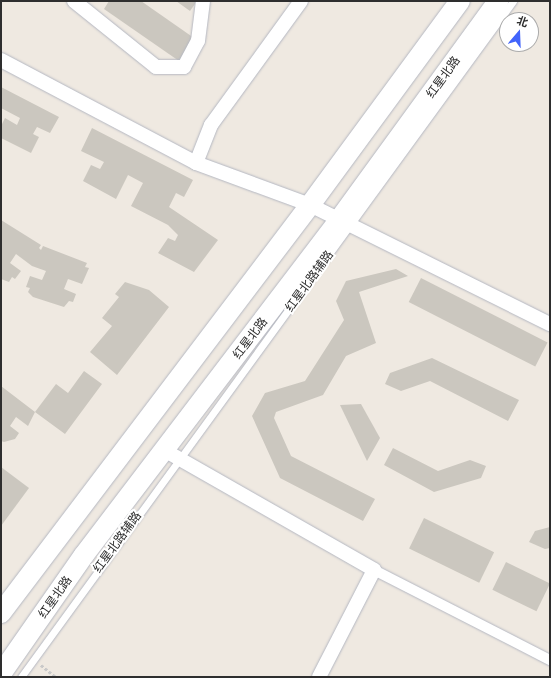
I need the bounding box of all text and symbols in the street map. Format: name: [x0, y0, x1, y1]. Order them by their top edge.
north arrow: [499, 12, 539, 52]
text: 北: [515, 13, 530, 30]
street label: 红星北路: [423, 53, 463, 101]
street label: 红星北路辅路: [282, 248, 336, 314]
street label: 红星北路: [230, 314, 270, 362]
street label: 红星北路辅路: [90, 509, 144, 575]
street label: 红星北路: [35, 573, 75, 621]

